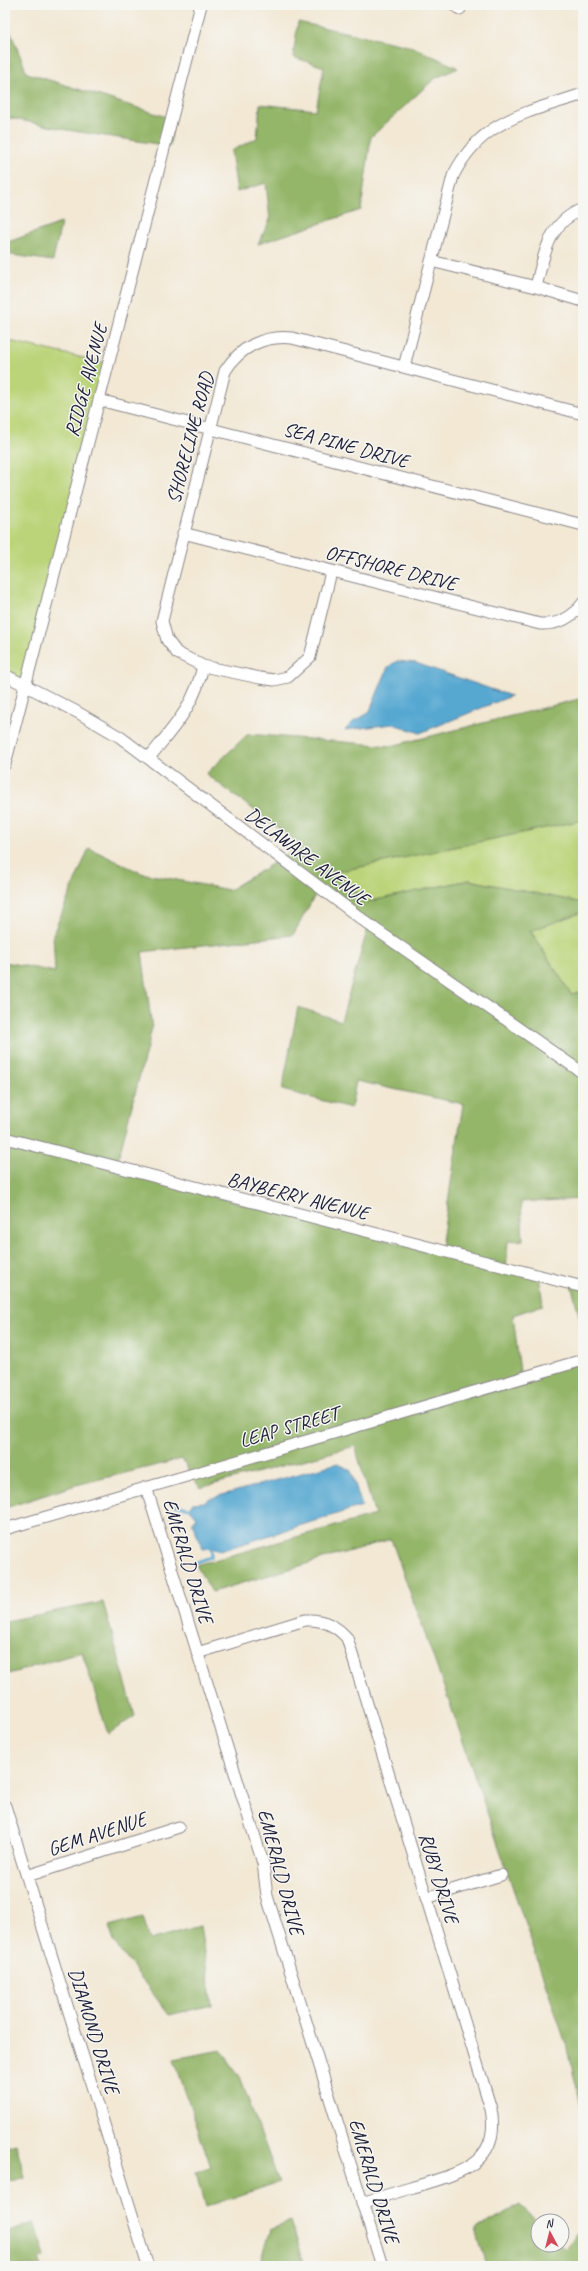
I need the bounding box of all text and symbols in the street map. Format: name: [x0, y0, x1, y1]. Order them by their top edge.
street label: RIDGE AVENUE: [59, 318, 114, 439]
street label: SHORELINE ROAD: [161, 368, 220, 506]
street label: SEA PINE DRIVE: [281, 416, 414, 474]
street label: OFFSHORE DRIVE: [323, 540, 462, 597]
street label: DELAWARE AVENUE: [240, 801, 376, 913]
street label: BAYBERRY AVENUE: [225, 1166, 374, 1226]
street label: LEAP STREET: [237, 1400, 346, 1453]
street label: EMERALD DRIVE: [157, 1496, 220, 1629]
street label: GEM AVENUE: [45, 1805, 152, 1862]
street label: EMERALD DRIVE: [252, 1806, 311, 1941]
street label: RUBY DRIVE: [413, 1830, 466, 1929]
street label: DIAMOND DRIVE: [63, 1965, 126, 2100]
street label: EMERALD DRIVE: [343, 2116, 406, 2249]
north arrow: [530, 2213, 570, 2253]
text: N: [545, 2215, 555, 2230]

